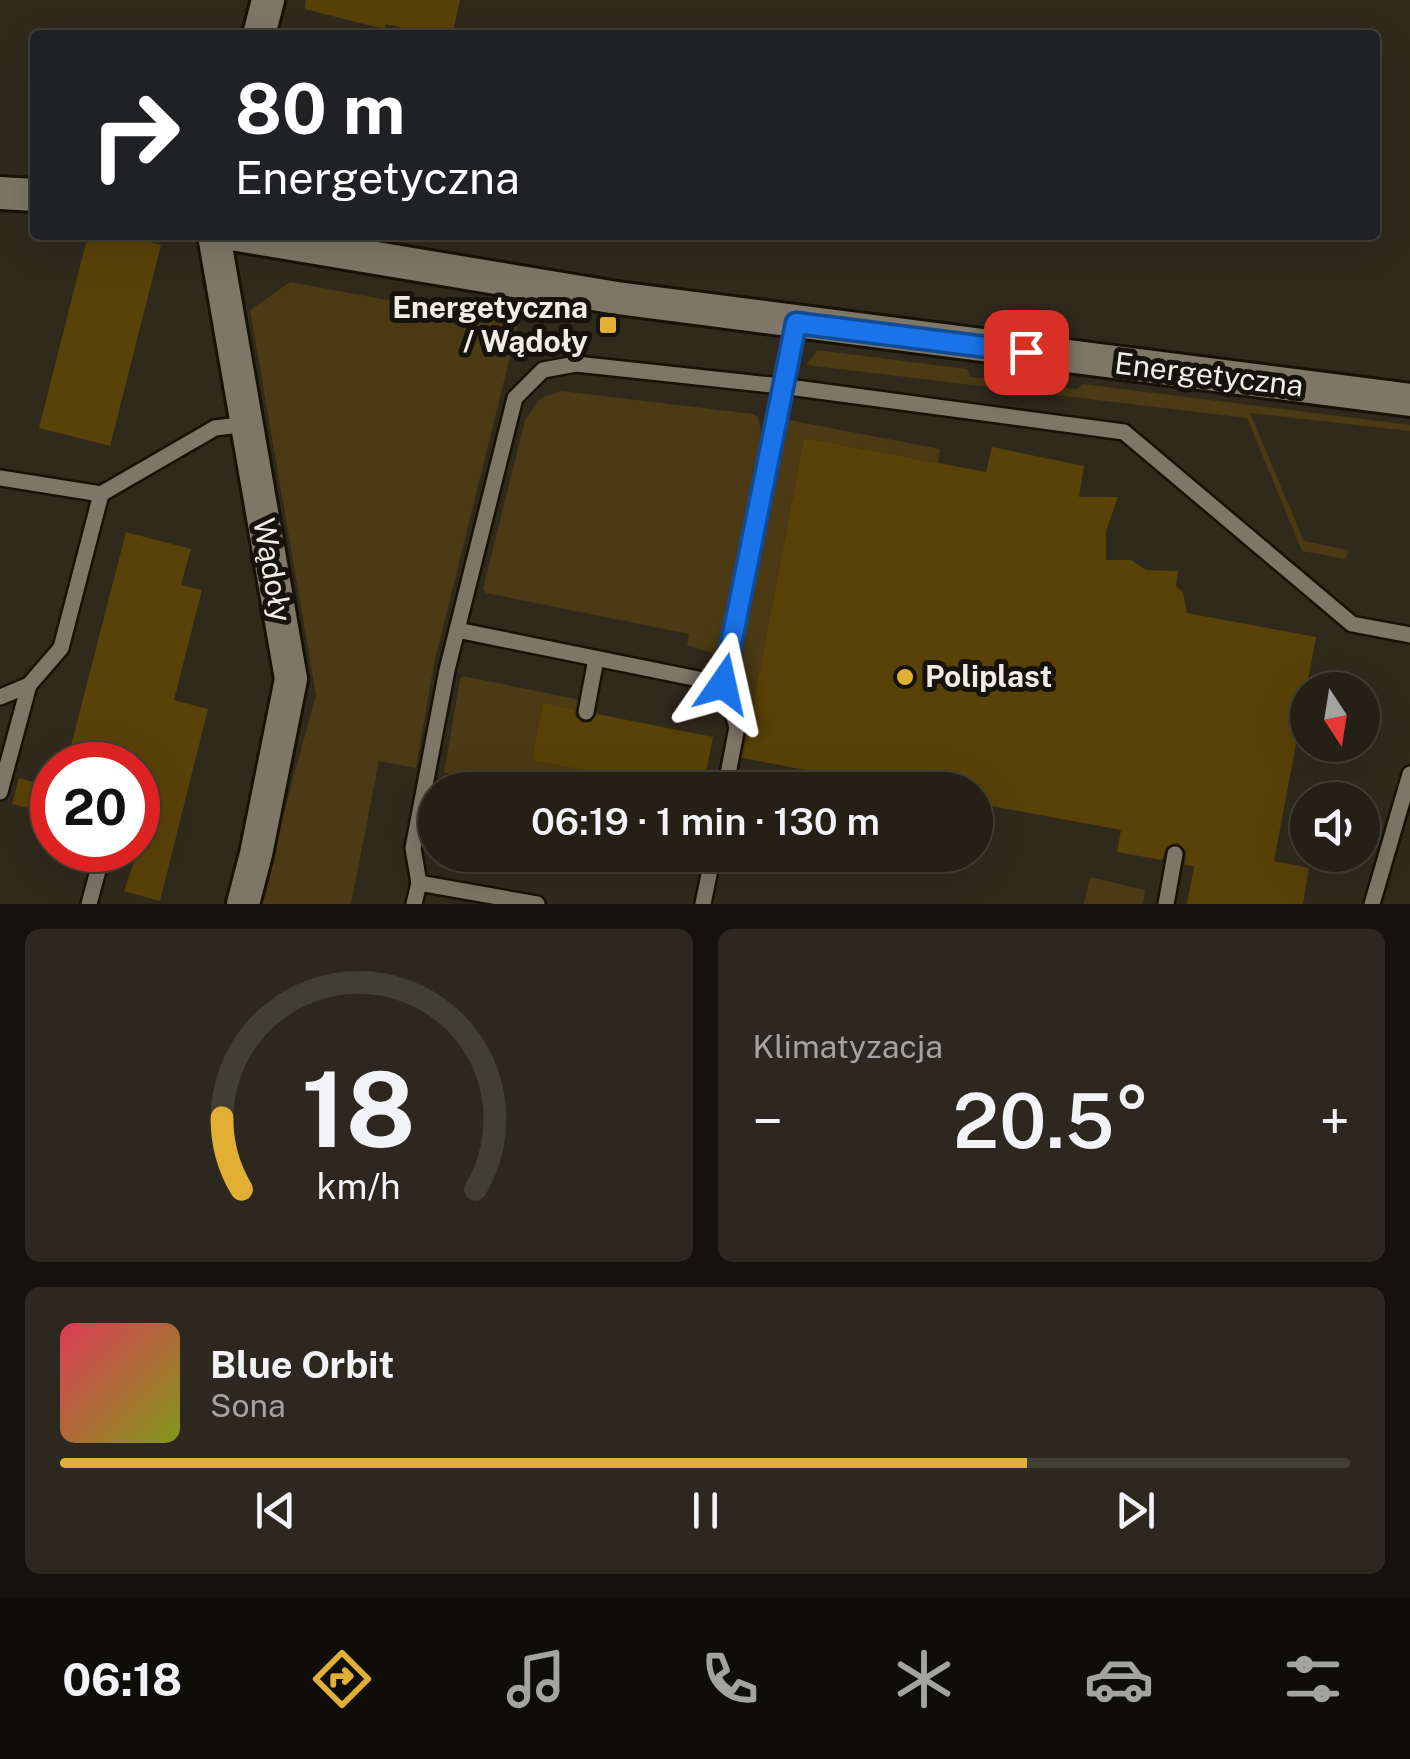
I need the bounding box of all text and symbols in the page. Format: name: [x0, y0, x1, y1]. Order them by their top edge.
text: 80 m: [235, 67, 405, 150]
icon: right: [70, 70, 200, 200]
text: Energetyczna: [235, 151, 520, 204]
place label: Energetyczna / Wądoły: [392, 289, 588, 359]
pin: [984, 310, 1069, 395]
marker: Energetyczna / Wądoły: [597, 314, 619, 336]
icon: arrive: [999, 325, 1054, 380]
street label: Energetyczna: [1113, 345, 1306, 403]
street label: Wądoły: [246, 515, 300, 625]
position arrow: [671, 632, 775, 736]
place label: Poliplast: [925, 658, 1052, 694]
marker: Poliplast: [894, 666, 916, 688]
north arrow: [1290, 672, 1380, 762]
map controls: [1290, 672, 1380, 872]
speed limit sign: 20: [30, 742, 160, 872]
button: sound: [1290, 782, 1380, 872]
text: 06:19 · 1 min · 130 m: [531, 799, 880, 844]
text: Klimatyzacja: [753, 1028, 943, 1065]
text: 18: [302, 1048, 416, 1170]
text: 20.5°: [953, 1077, 1150, 1165]
text: −: [753, 1089, 783, 1153]
text: +: [1320, 1089, 1350, 1153]
text: km/h: [317, 1165, 401, 1207]
text: Blue Orbit: [210, 1342, 394, 1387]
text: Sona: [210, 1387, 286, 1424]
icon: previous: [248, 1483, 303, 1538]
icon: pause: [678, 1483, 733, 1538]
icon: next: [1108, 1483, 1163, 1538]
icon: directions: [307, 1644, 377, 1714]
icon: music: [501, 1644, 571, 1714]
icon: phone: [695, 1644, 765, 1714]
icon: climate: [889, 1644, 959, 1714]
icon: car: [1084, 1644, 1154, 1714]
icon: filters: [1278, 1644, 1348, 1714]
text: 06:18: [62, 1653, 182, 1706]

